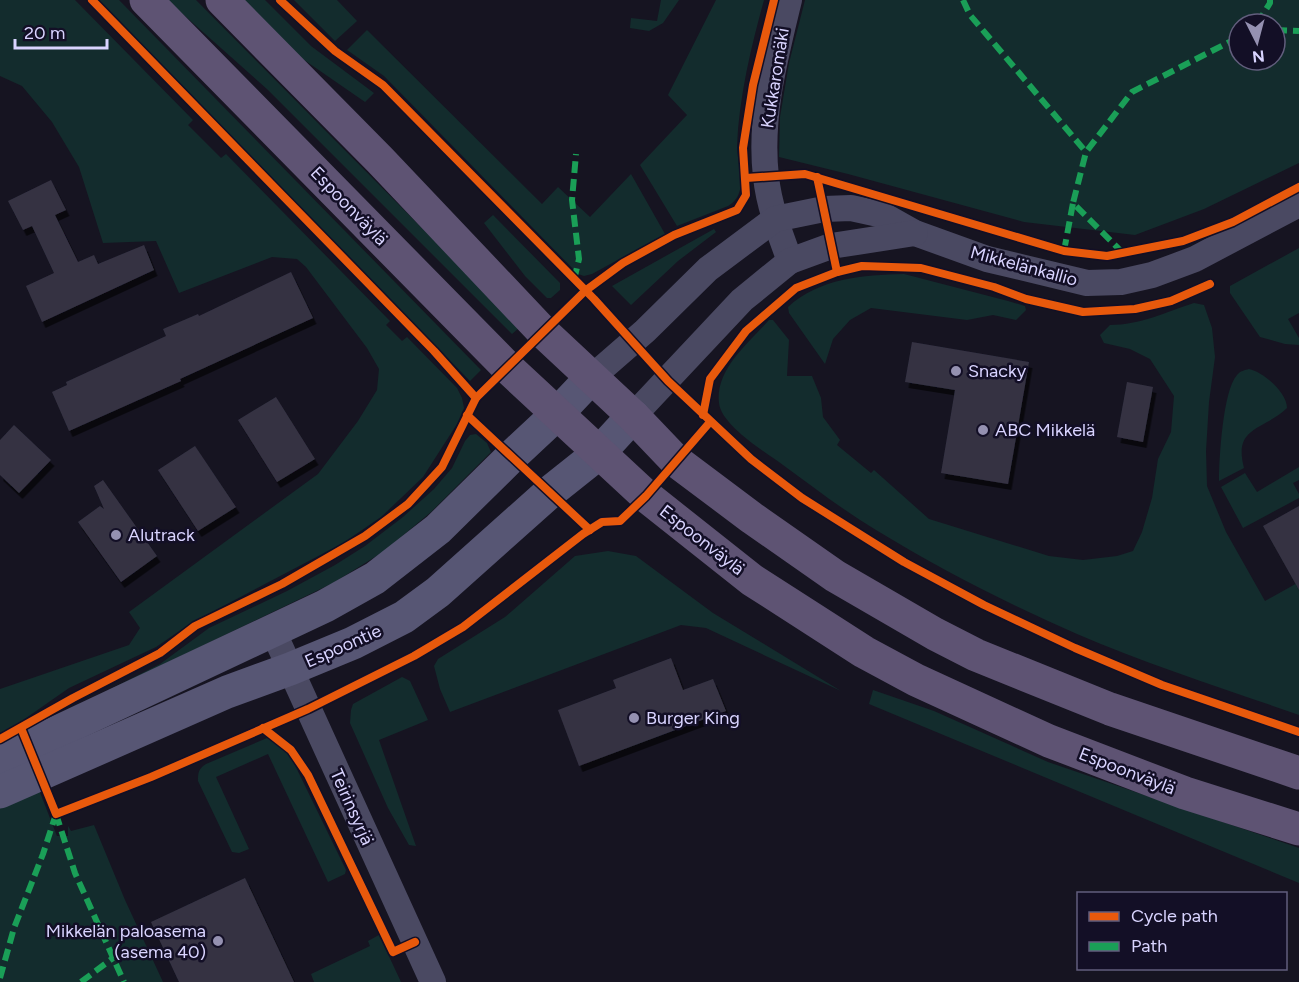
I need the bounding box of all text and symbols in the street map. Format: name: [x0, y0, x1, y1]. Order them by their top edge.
scale bar: [15, 12, 106, 50]
north arrow: [1227, 12, 1287, 72]
text: 20 m: [24, 22, 65, 44]
street label: Kukkaromäki: [756, 26, 794, 130]
text: N: [1251, 46, 1266, 67]
street label: Espoonväylä: [306, 162, 392, 250]
street label: Mikkelänkallio: [968, 241, 1080, 291]
place label: Snacky: [968, 360, 1027, 382]
marker: Snacky: [949, 364, 963, 378]
place label: ABC Mikkelä: [995, 419, 1095, 441]
marker: ABC Mikkelä: [976, 423, 990, 437]
street label: Espoonväylä: [655, 500, 749, 580]
place label: Alutrack: [128, 524, 195, 546]
marker: Alutrack: [109, 528, 123, 542]
street label: Espoontie: [301, 619, 385, 673]
place label: Burger King: [646, 707, 740, 729]
marker: Burger King: [627, 711, 641, 725]
street label: Espoonväylä: [1076, 743, 1178, 799]
street label: Teirinsyrjä: [325, 765, 379, 849]
legend: [1077, 892, 1287, 970]
text: Cycle path: [1131, 905, 1218, 927]
place label: Mikkelän paloasema (asema 40): [46, 920, 206, 963]
marker: Mikkelän paloasema (asema 40): [211, 934, 225, 948]
text: Path: [1131, 935, 1167, 957]

